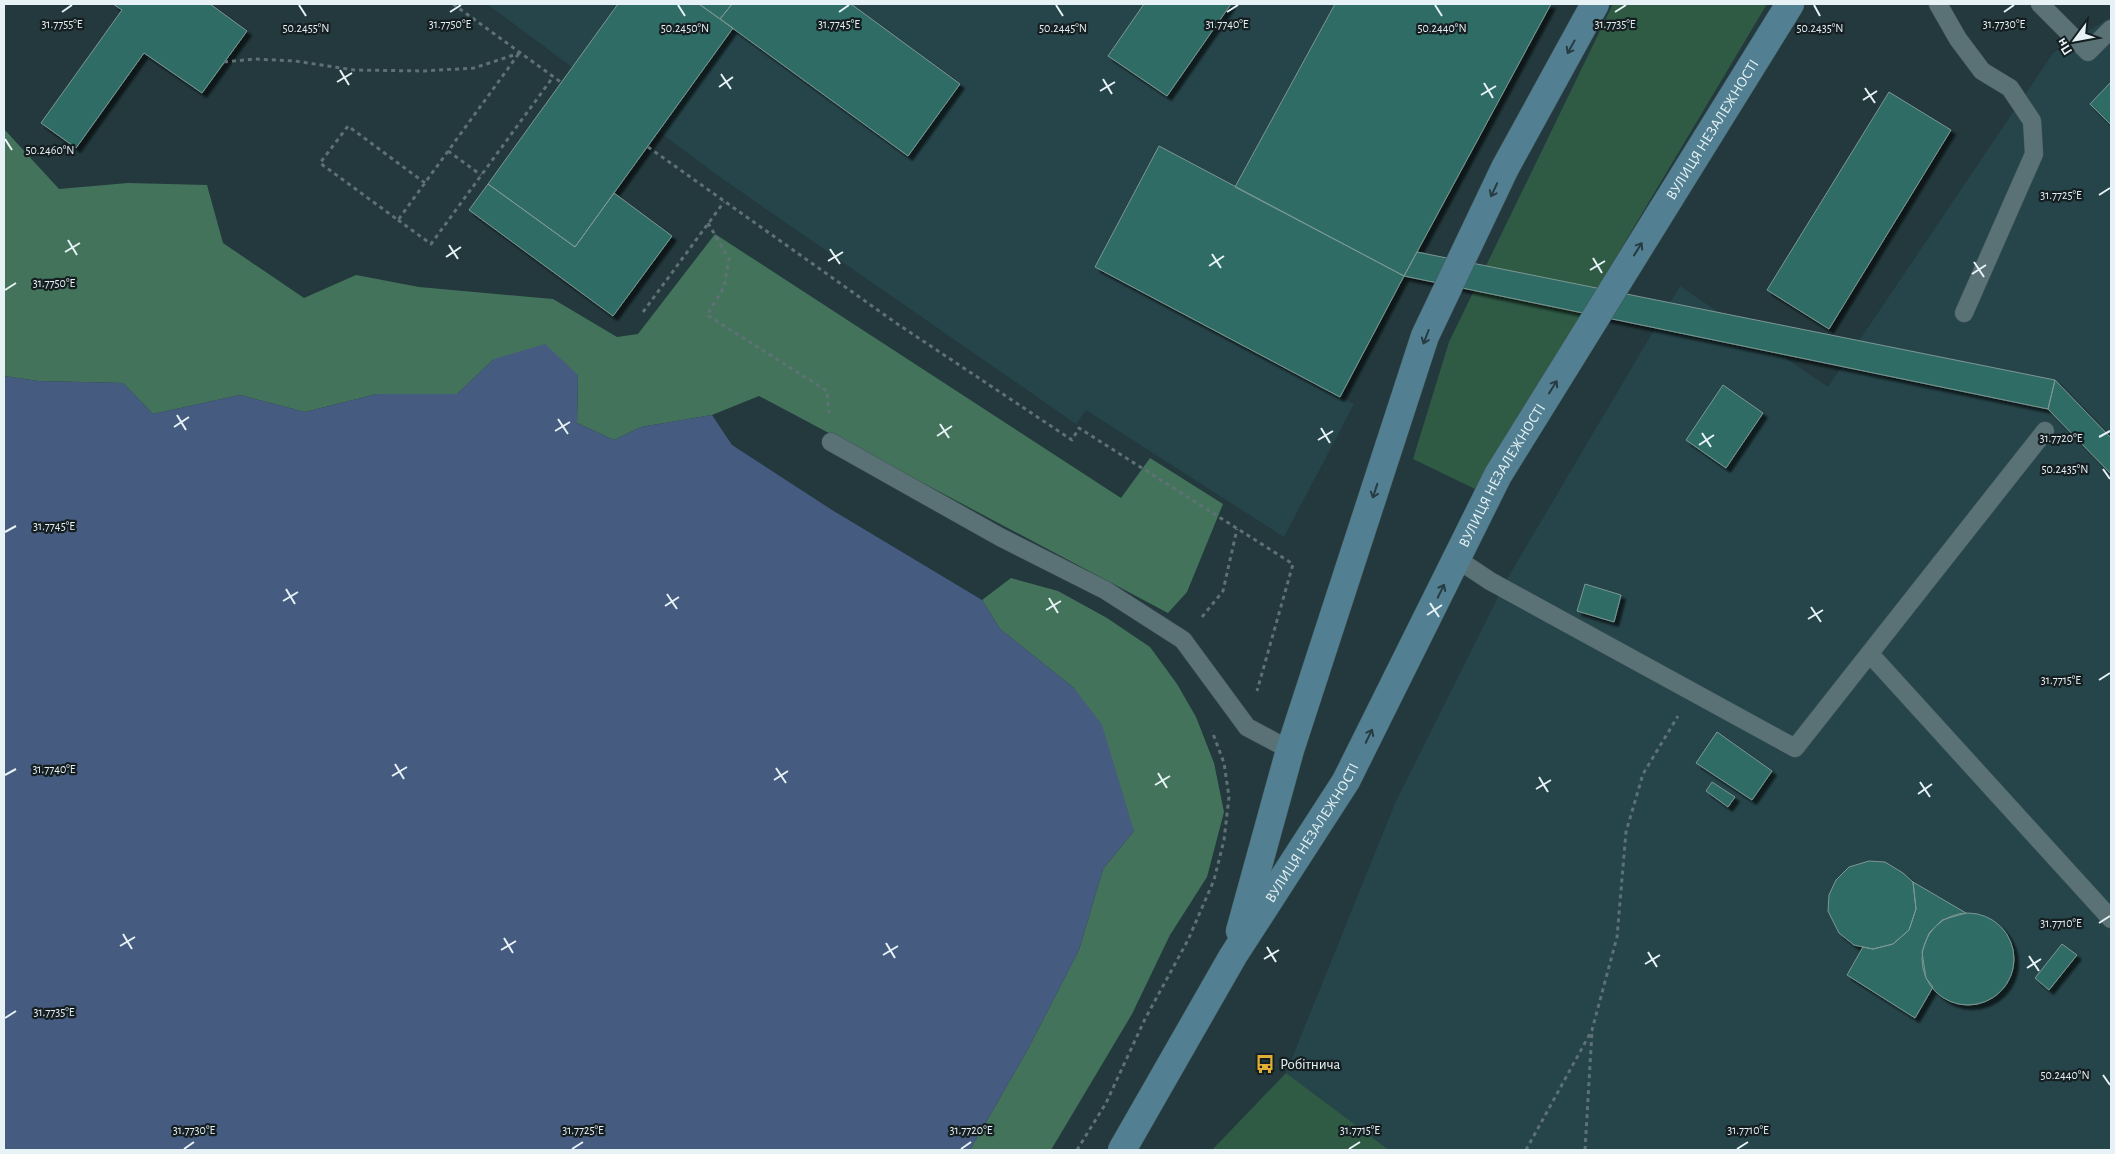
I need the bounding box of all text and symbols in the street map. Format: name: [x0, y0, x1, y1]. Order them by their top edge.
north arrow: [2050, 15, 2100, 65]
text: 31.7755°E: [41, 18, 83, 30]
text: 31.7750°E: [429, 18, 471, 30]
text: 31.7745°E: [818, 18, 860, 30]
text: 31.7740°E: [1205, 18, 1249, 30]
text: 31.7735°E: [1594, 18, 1636, 30]
text: 31.7730°E: [1983, 18, 2025, 30]
text: 50.2455°N: [282, 22, 330, 34]
text: 50.2450°N: [661, 22, 709, 34]
text: 50.2445°N: [1039, 22, 1087, 34]
text: 50.2440°N: [1417, 22, 1467, 34]
text: 50.2435°N: [1796, 22, 1844, 34]
text: Пн: [2054, 35, 2075, 57]
one-way arrow: [1566, 39, 1576, 54]
street label: ВУЛИЦЯ НЕЗАЛЕЖНОСТІ: [1663, 57, 1762, 203]
text: 50.2460°N: [25, 144, 75, 156]
one-way arrow: [1489, 182, 1499, 197]
text: 31.7725°E: [2040, 189, 2082, 201]
one-way arrow: [1634, 242, 1644, 256]
text: 31.7750°E: [33, 277, 75, 289]
one-way arrow: [1421, 329, 1430, 344]
one-way arrow: [1547, 380, 1558, 394]
street label: ВУЛИЦЯ НЕЗАЛЕЖНОСТІ: [1456, 401, 1548, 550]
text: 31.7720°E: [2040, 432, 2083, 444]
text: 50.2435°N: [2041, 463, 2089, 475]
one-way arrow: [1370, 483, 1379, 499]
text: 31.7745°E: [33, 520, 75, 532]
one-way arrow: [1437, 584, 1446, 599]
text: 31.7715°E: [2041, 674, 2081, 686]
one-way arrow: [1365, 729, 1374, 744]
street label: ВУЛИЦЯ НЕЗАЛЕЖНОСТІ: [1263, 761, 1362, 905]
text: 31.7740°E: [32, 763, 76, 775]
text: 31.7710°E: [2040, 917, 2082, 929]
text: 31.7735°E: [33, 1006, 75, 1018]
bus stop icon: Робітнича: [1254, 1053, 1276, 1075]
place label: Робітнича: [1280, 1057, 1341, 1072]
text: 50.2440°N: [2040, 1069, 2090, 1081]
text: 31.7730°E: [173, 1124, 215, 1136]
text: 31.7725°E: [562, 1124, 604, 1136]
text: 31.7720°E: [950, 1124, 993, 1136]
text: 31.7715°E: [1340, 1124, 1380, 1136]
text: 31.7710°E: [1727, 1124, 1769, 1136]

